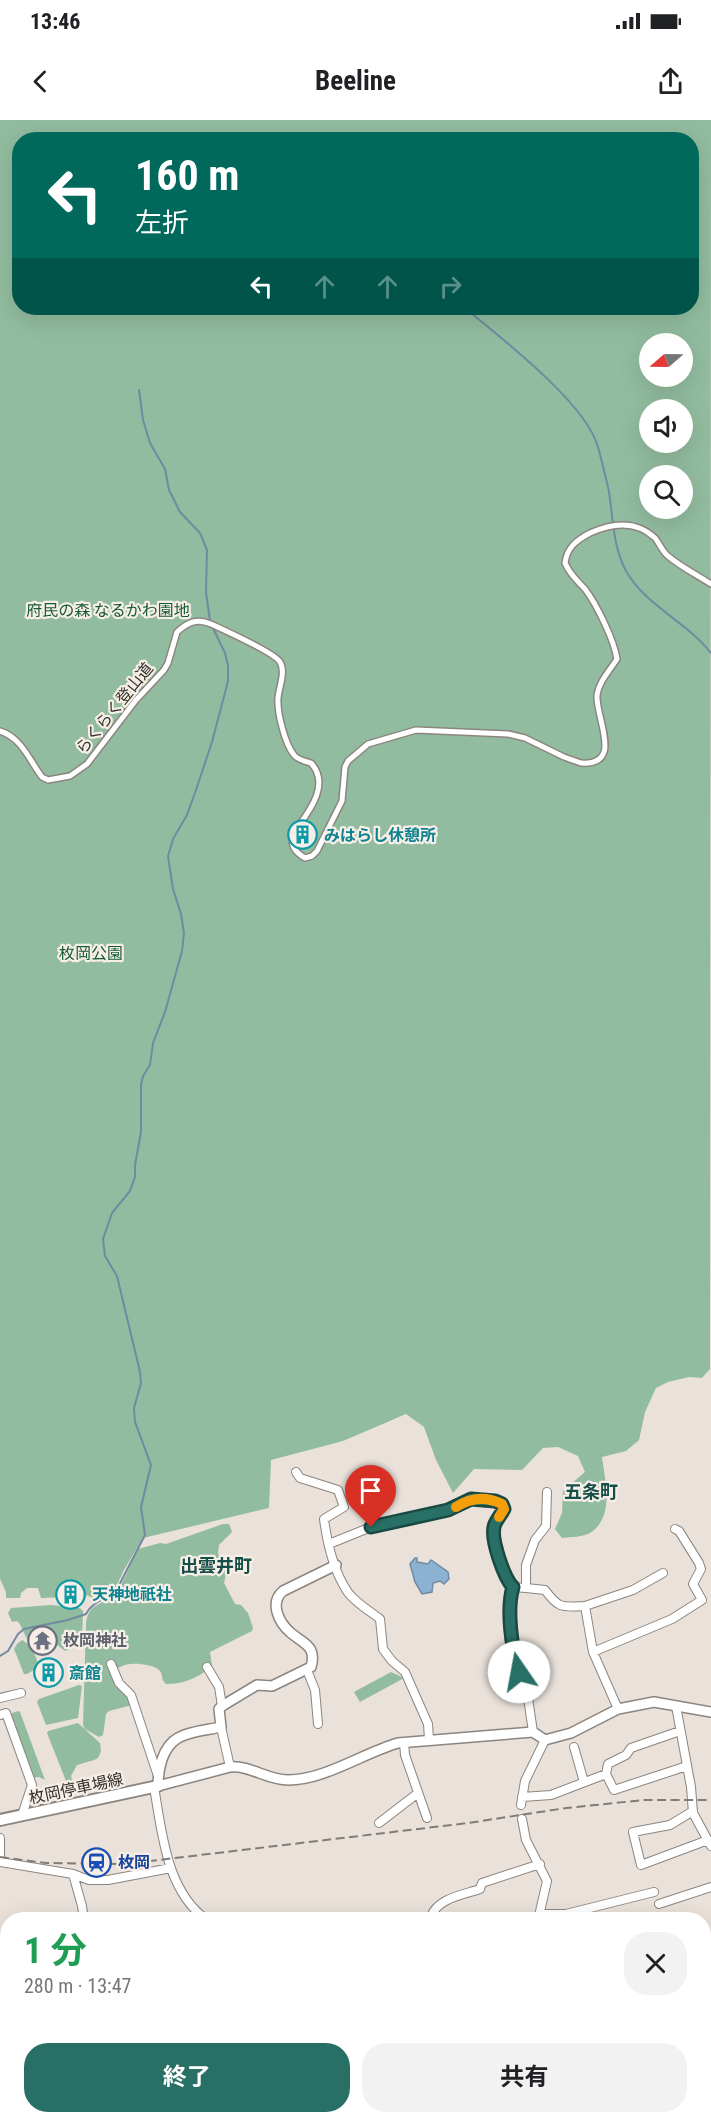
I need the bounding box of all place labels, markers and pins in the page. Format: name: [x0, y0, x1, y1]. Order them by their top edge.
building icon: みはらし休憩所: [287, 819, 319, 851]
place label: みはらし休憩所: [324, 826, 436, 845]
pin: [345, 1465, 396, 1527]
building icon: 天神地祇社: [55, 1578, 87, 1610]
place label: 天神地祇社: [92, 1585, 172, 1604]
temple icon: 枚岡神社: [26, 1624, 58, 1656]
place label: 枚岡神社: [63, 1631, 127, 1650]
building icon: 斎館: [32, 1657, 64, 1689]
place label: 斎館: [69, 1664, 101, 1683]
station icon: 枚岡: [81, 1846, 113, 1878]
place label: 枚岡: [118, 1853, 150, 1872]

